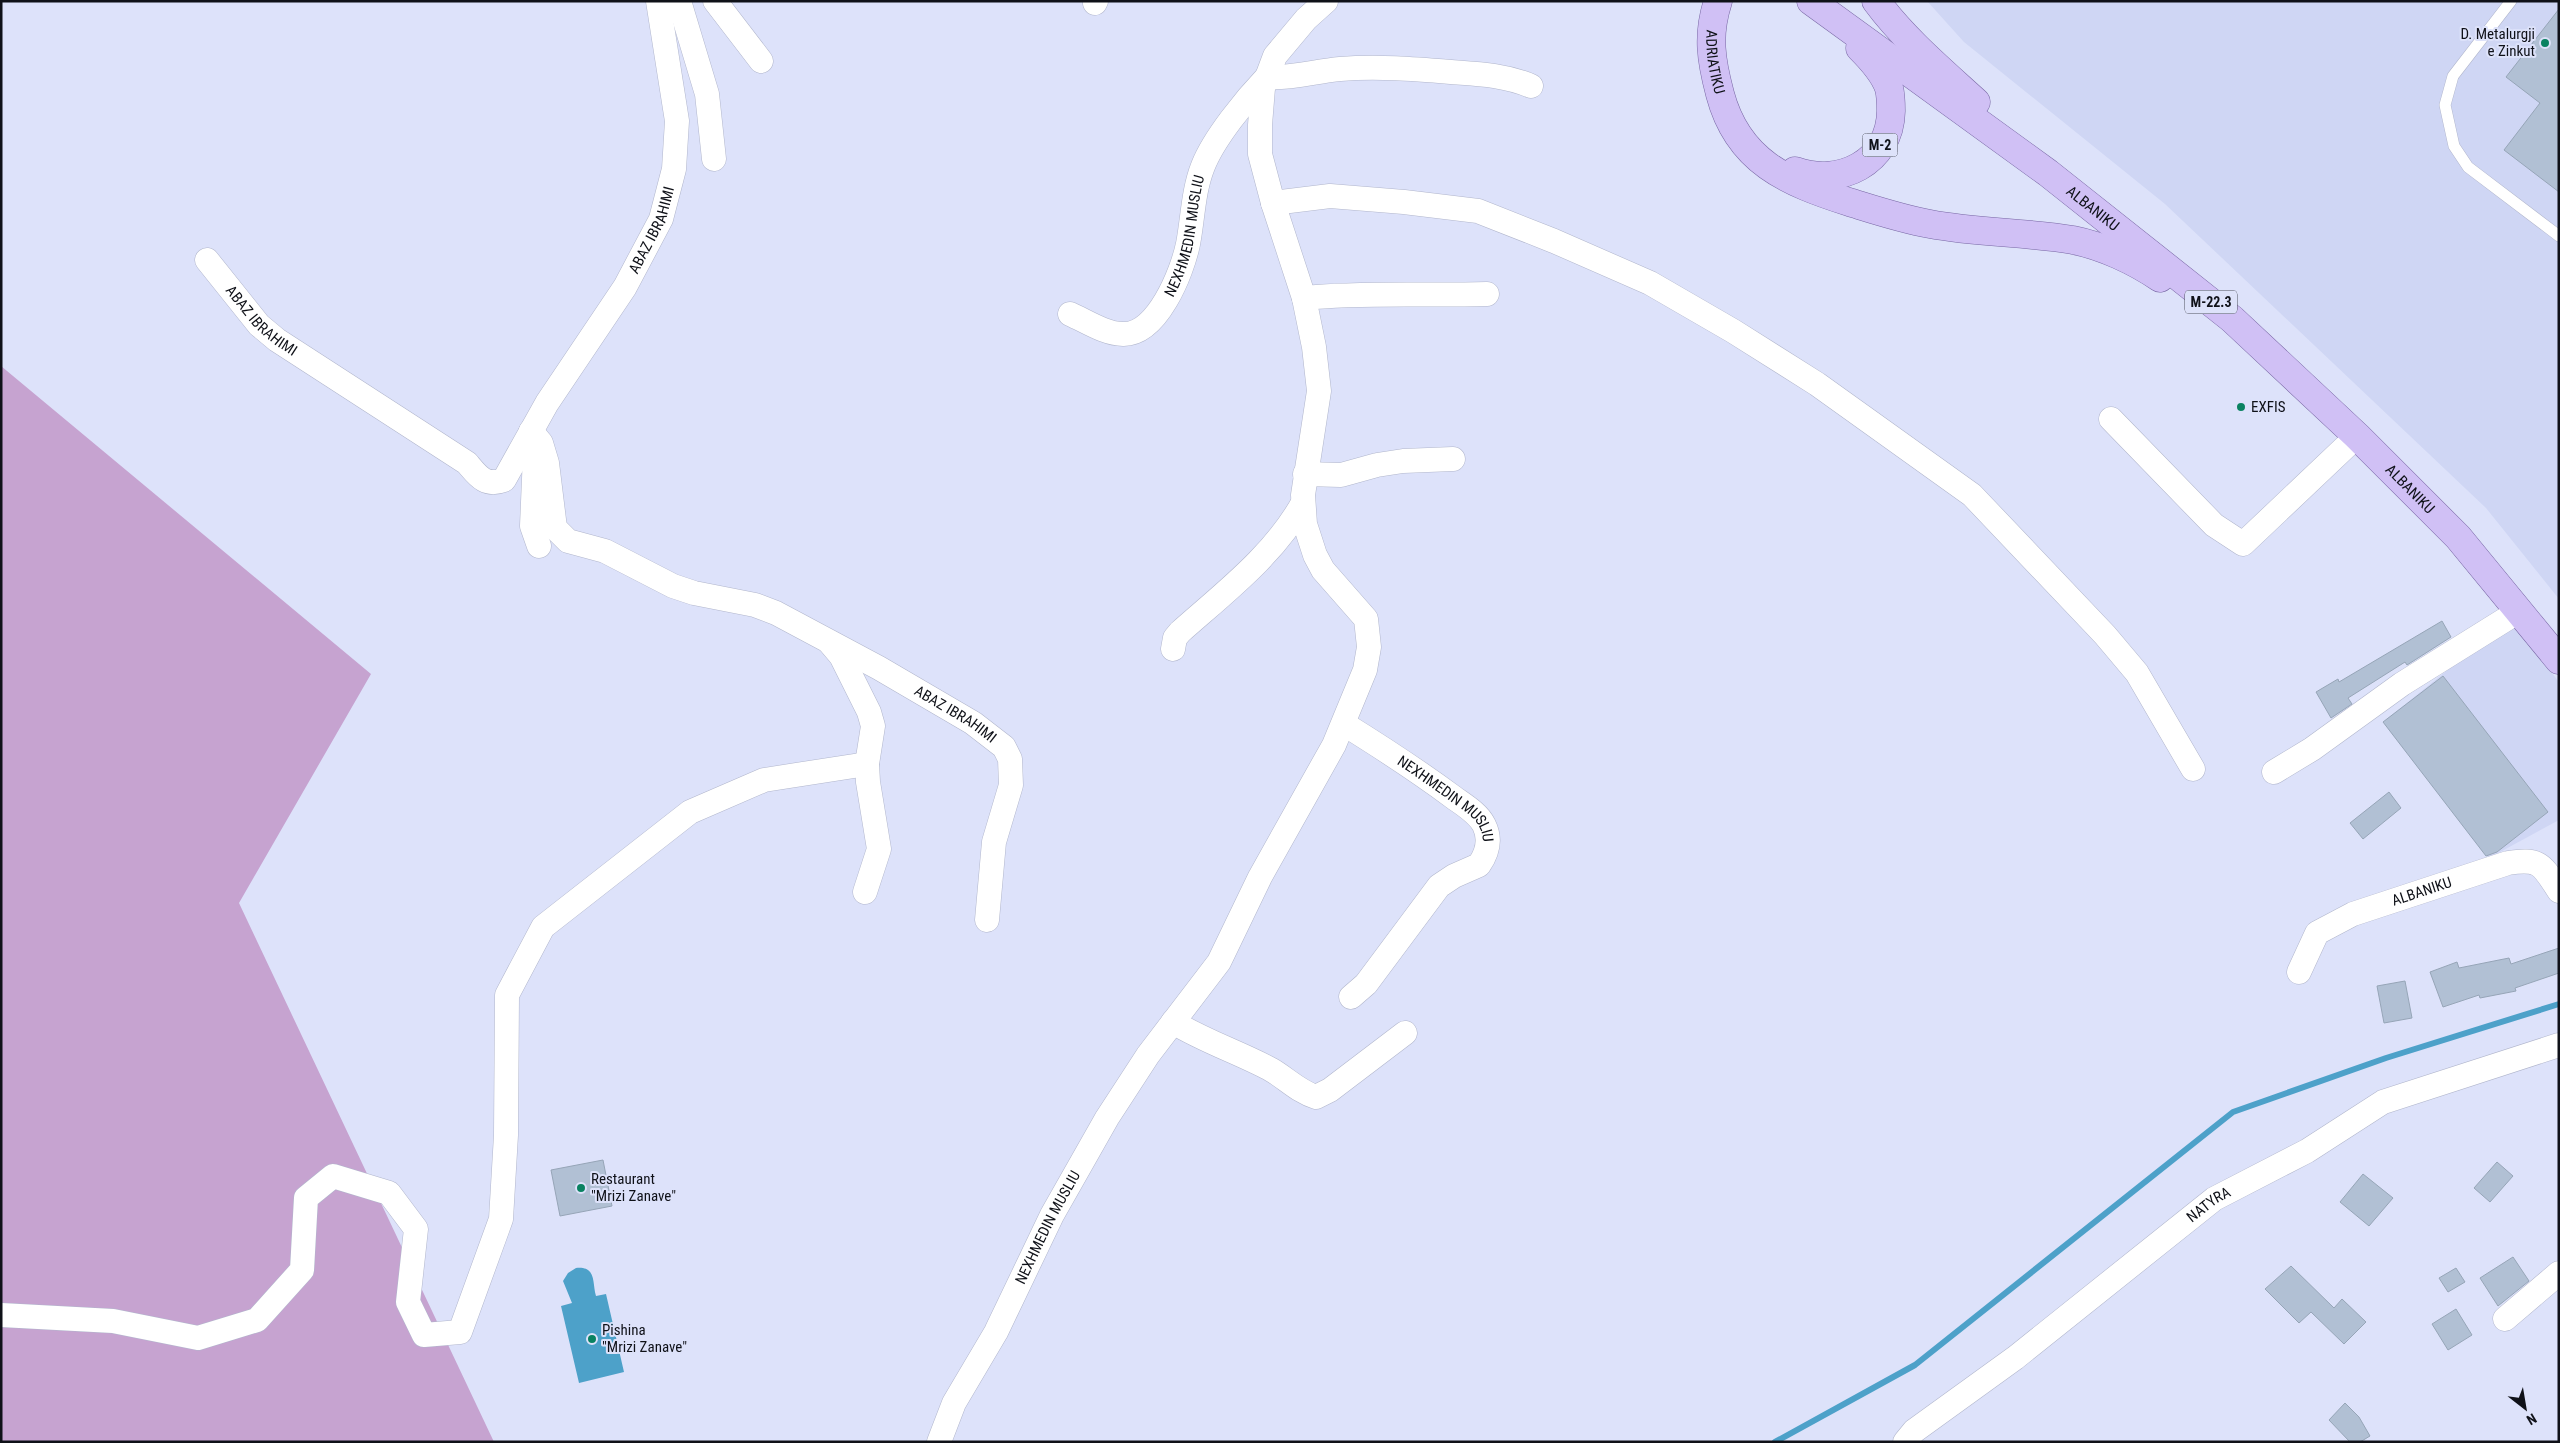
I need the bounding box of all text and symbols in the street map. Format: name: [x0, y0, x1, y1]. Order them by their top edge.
place label: D. Metalurgji e Zinkut: [2460, 25, 2535, 60]
street label: ADRIATIKU: [1702, 29, 1729, 96]
marker: D. Metalurgji e Zinkut: [2539, 37, 2551, 49]
road number: M-2: [1862, 134, 1898, 156]
street label: NEXHMEDIN MUSLIU: [1161, 173, 1208, 300]
street label: ALBANIKU: [2063, 182, 2123, 235]
street label: ABAZ IBRAHIMI: [625, 185, 678, 277]
street label: ABAZ IBRAHIMI: [222, 282, 300, 360]
road number: M-22.3: [2185, 290, 2237, 314]
place label: EXFIS: [2251, 398, 2286, 416]
marker: EXFIS: [2235, 401, 2247, 413]
street label: ALBANIKU: [2382, 461, 2438, 517]
street label: ABAZ IBRAHIMI: [911, 682, 1000, 747]
street label: NEXHMEDIN MUSLIU: [1394, 752, 1497, 842]
street label: ALBANIKU: [2389, 873, 2454, 910]
street label: NEXHMEDIN MUSLIU: [1011, 1167, 1084, 1287]
place label: Restaurant "Mrizi Zanave": [591, 1170, 676, 1205]
marker: Restaurant "Mrizi Zanave": [575, 1182, 587, 1194]
street label: NATYRA: [2183, 1183, 2234, 1226]
place label: Pishina "Mrizi Zanave": [602, 1321, 687, 1356]
marker: Pishina "Mrizi Zanave": [586, 1333, 598, 1345]
north arrow: [2500, 1383, 2550, 1433]
text: N: [2524, 1410, 2539, 1428]

